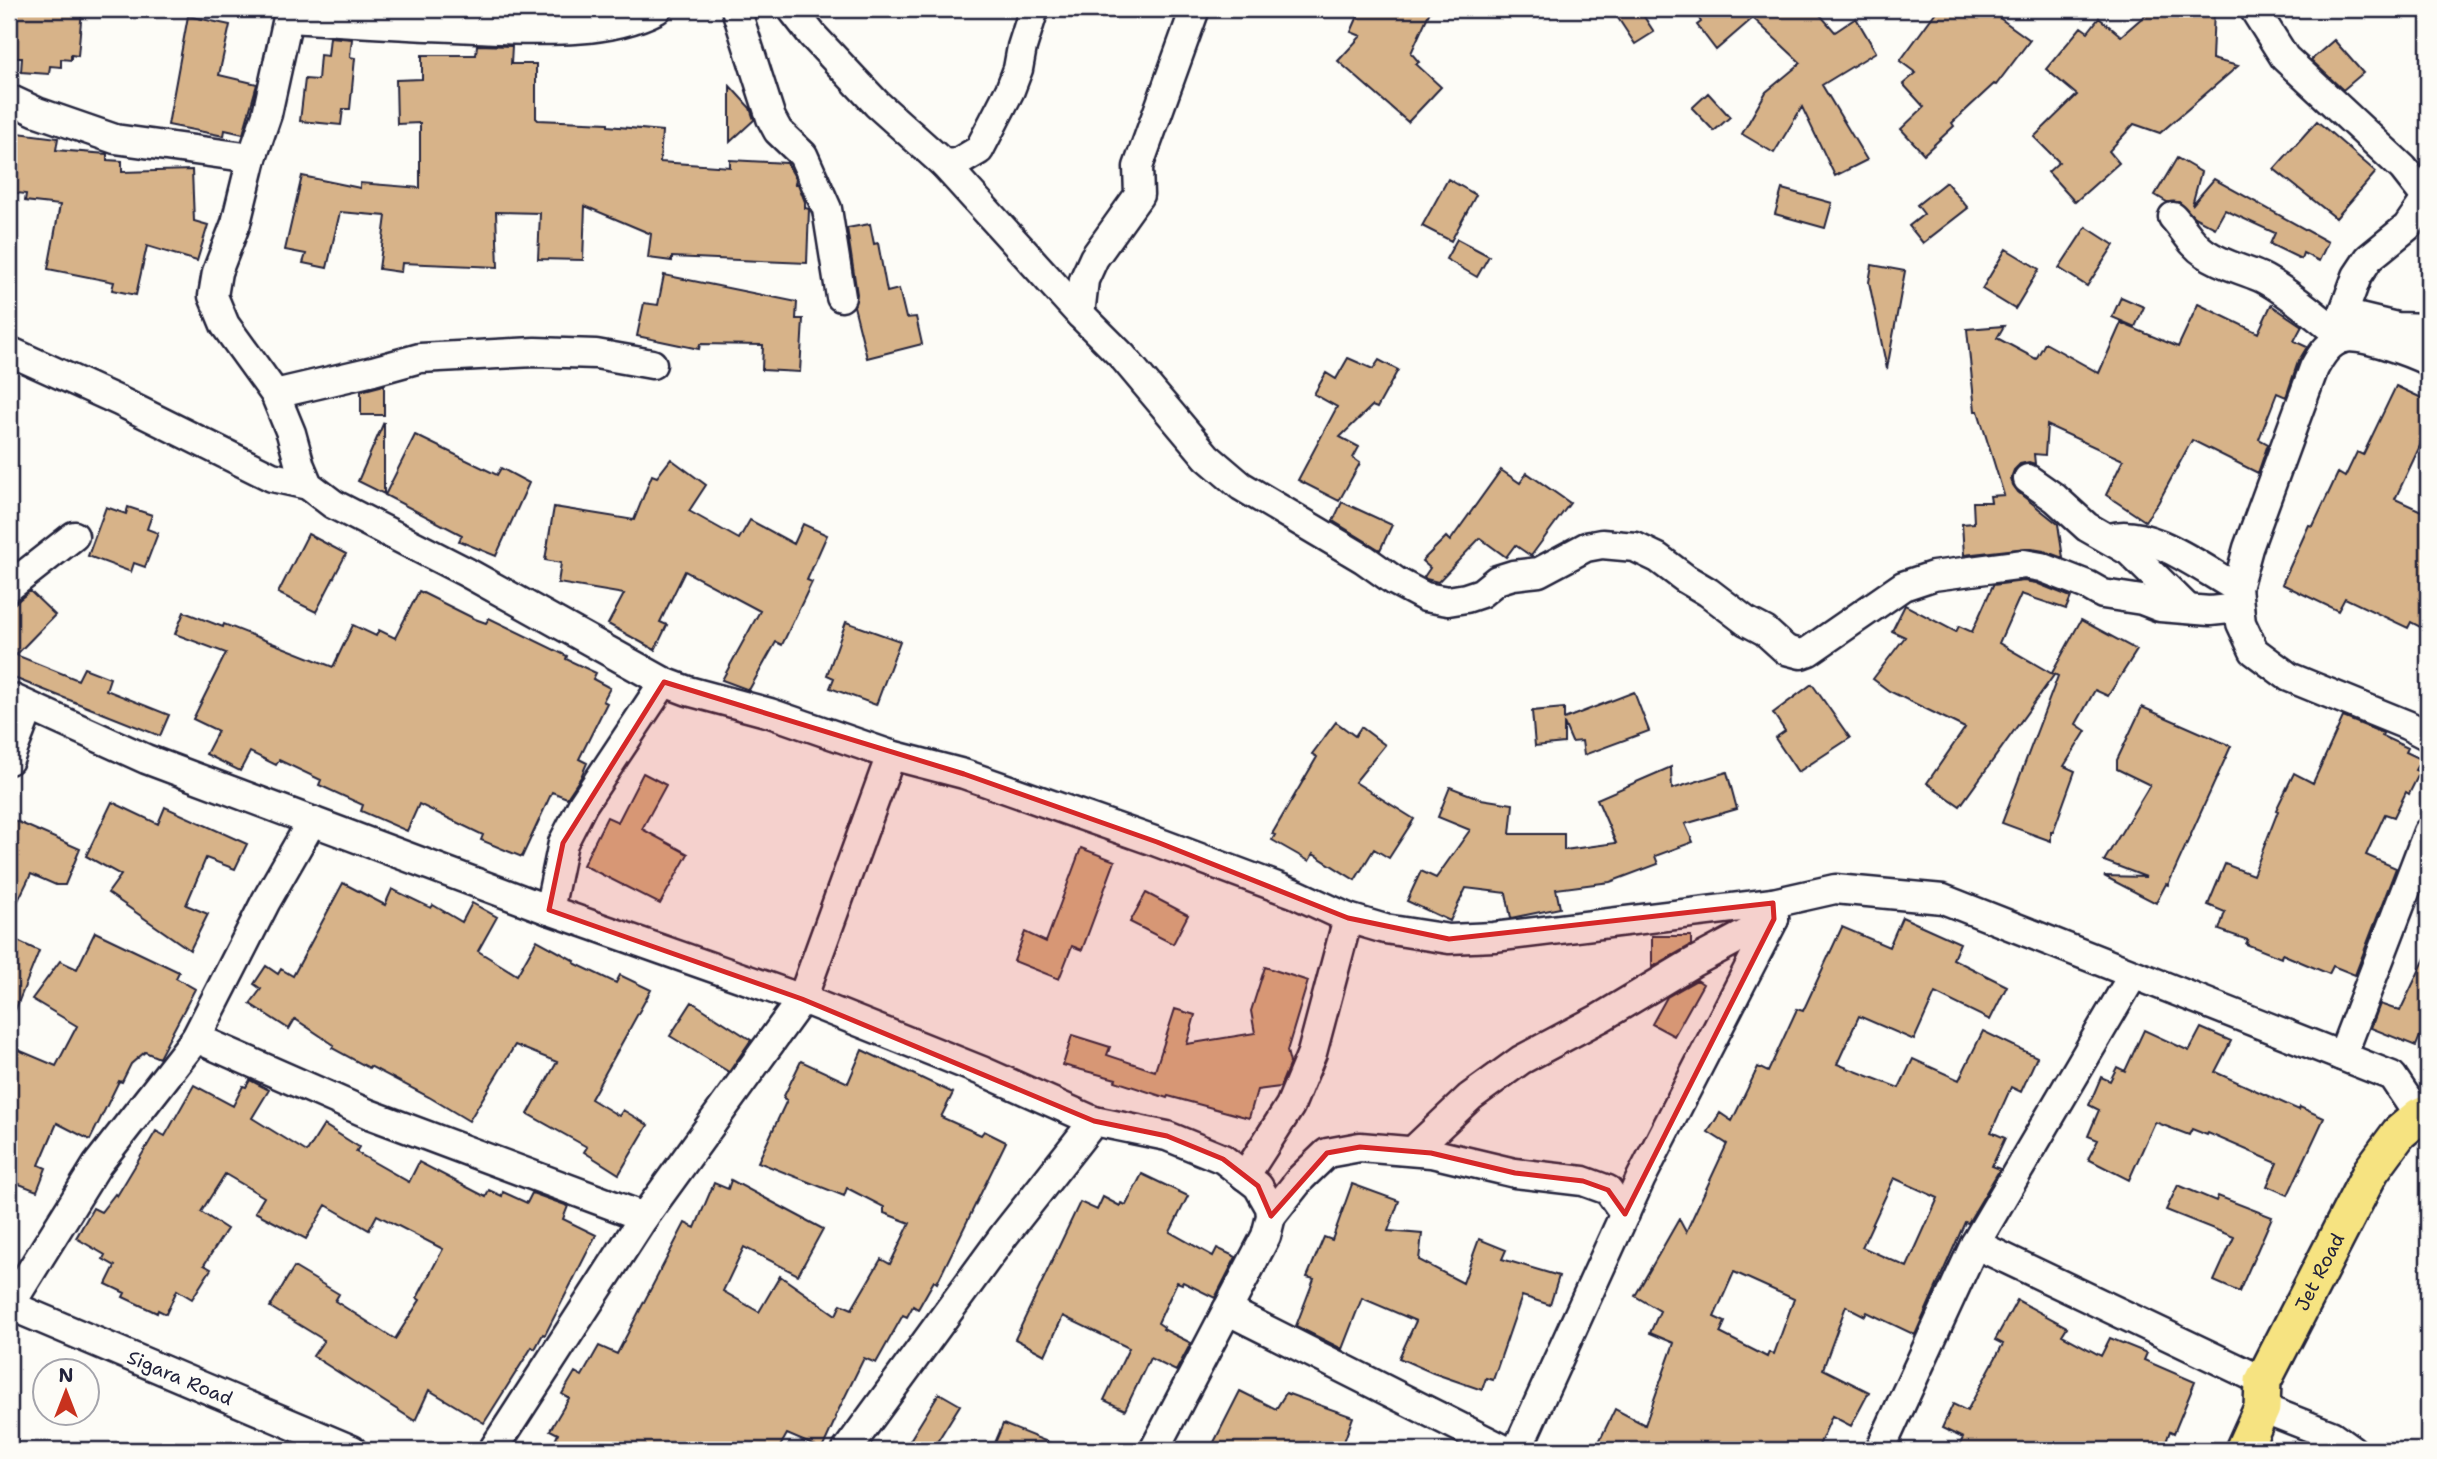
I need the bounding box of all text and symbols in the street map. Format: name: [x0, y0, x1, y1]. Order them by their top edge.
street label: Jet Road: [2289, 1229, 2350, 1315]
street label: Sigara Road: [123, 1344, 237, 1411]
north arrow: [32, 1358, 102, 1428]
text: N: [58, 1363, 74, 1388]

